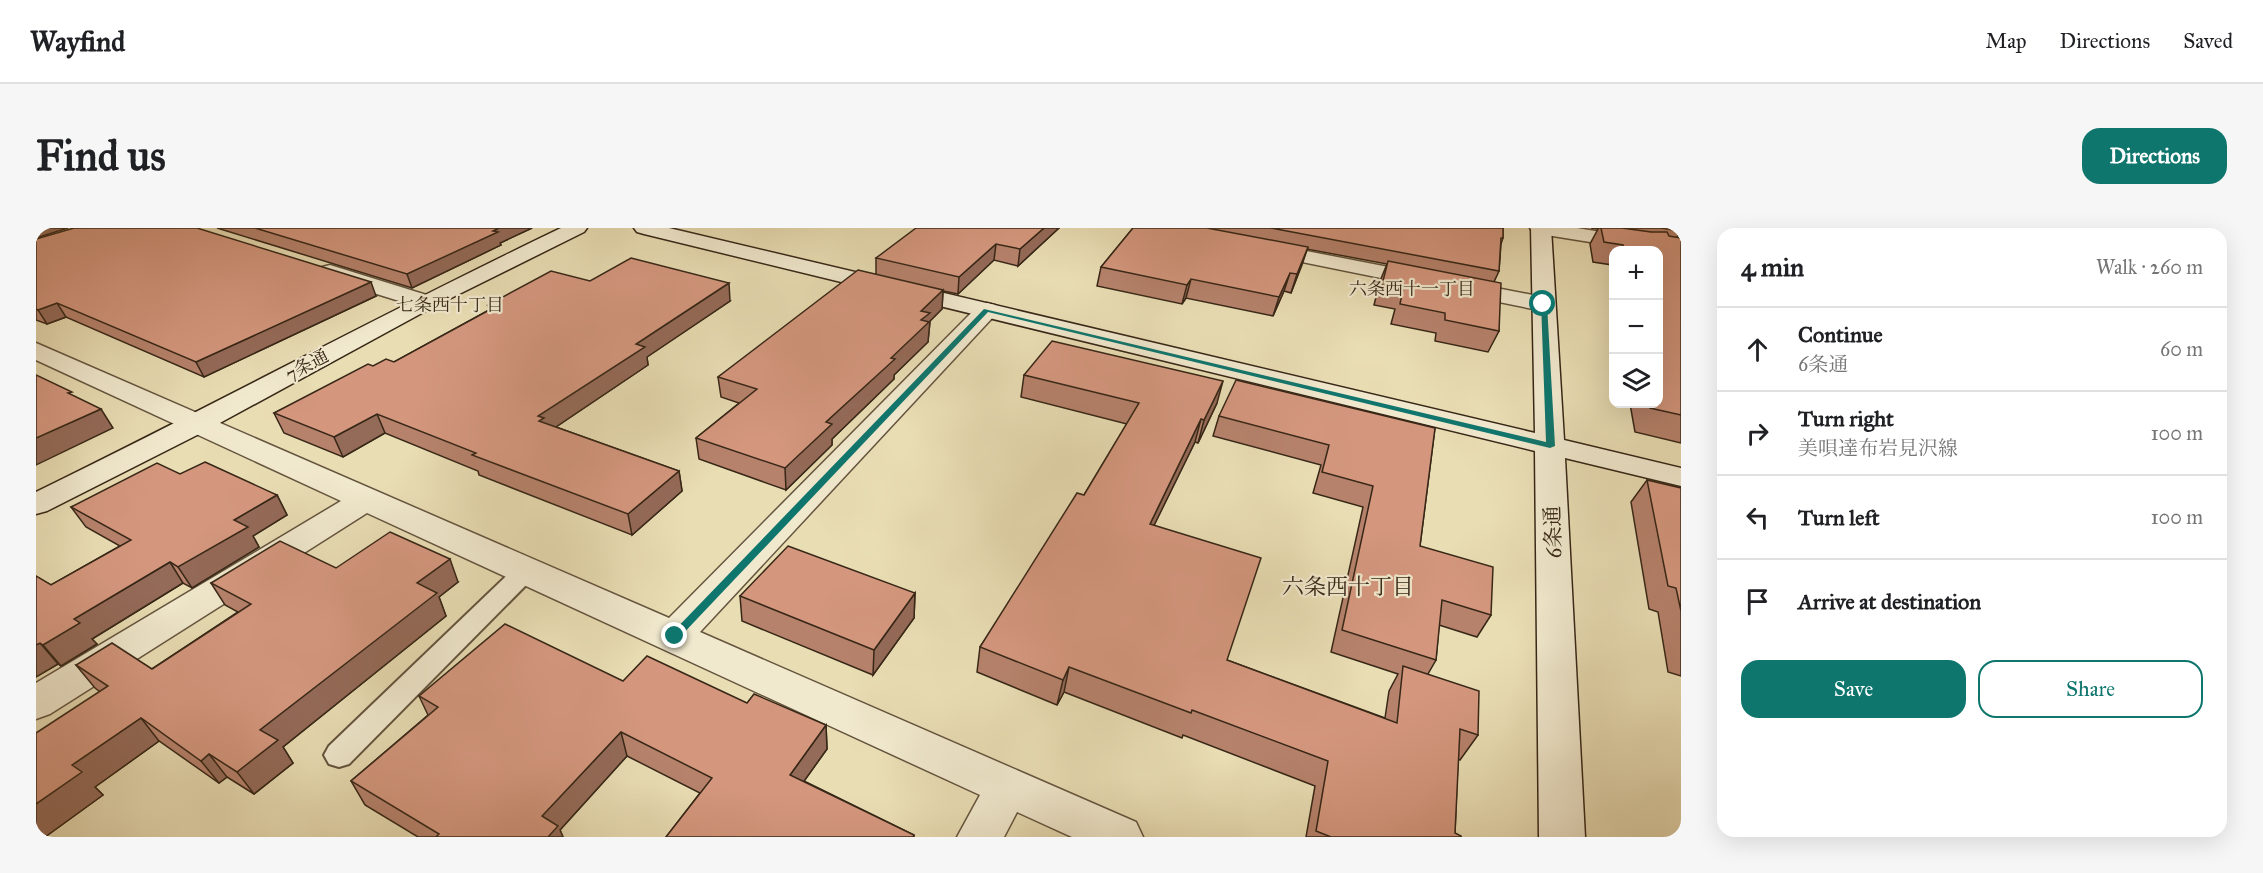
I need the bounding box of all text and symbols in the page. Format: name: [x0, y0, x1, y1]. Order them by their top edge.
text: Wayfind: [30, 24, 125, 59]
text: Map: [1986, 28, 2027, 54]
text: Directions: [2060, 28, 2150, 54]
text: Saved: [2183, 28, 2233, 54]
button: Directions: [2082, 128, 2227, 184]
text: Find us: [36, 130, 166, 182]
map controls: [1609, 246, 1663, 408]
button: +: [1609, 246, 1663, 300]
text: 4 min: [1741, 251, 1804, 283]
text: Walk · 260 m: [2096, 255, 2203, 279]
district label: 六条西十一丁目: [1349, 278, 1475, 300]
route start: [1529, 290, 1555, 316]
district label: 七条西十丁目: [396, 294, 504, 316]
button: −: [1609, 300, 1663, 354]
text: Continue: [1798, 321, 1883, 348]
icon: ahead: [1741, 333, 1774, 366]
text: 60 m: [2160, 337, 2203, 361]
street label: 7条通: [282, 345, 332, 385]
text: 6条通: [1798, 352, 1848, 376]
button: layers: [1609, 354, 1663, 408]
text: Turn right: [1798, 405, 1894, 432]
icon: right: [1741, 417, 1774, 450]
text: 100 m: [2151, 421, 2203, 445]
text: 美唄達布岩見沢線: [1798, 436, 1958, 460]
icon: left: [1741, 501, 1774, 534]
text: Turn left: [1798, 504, 1880, 531]
street label: 6条通: [1539, 505, 1567, 559]
text: 100 m: [2151, 505, 2203, 529]
district label: 六条西十丁目: [1282, 573, 1414, 600]
icon: arrive: [1741, 585, 1774, 618]
text: Arrive at destination: [1798, 588, 1981, 615]
route end: [661, 622, 687, 648]
button: Save: [1741, 660, 1966, 718]
button: Share: [1978, 660, 2203, 718]

